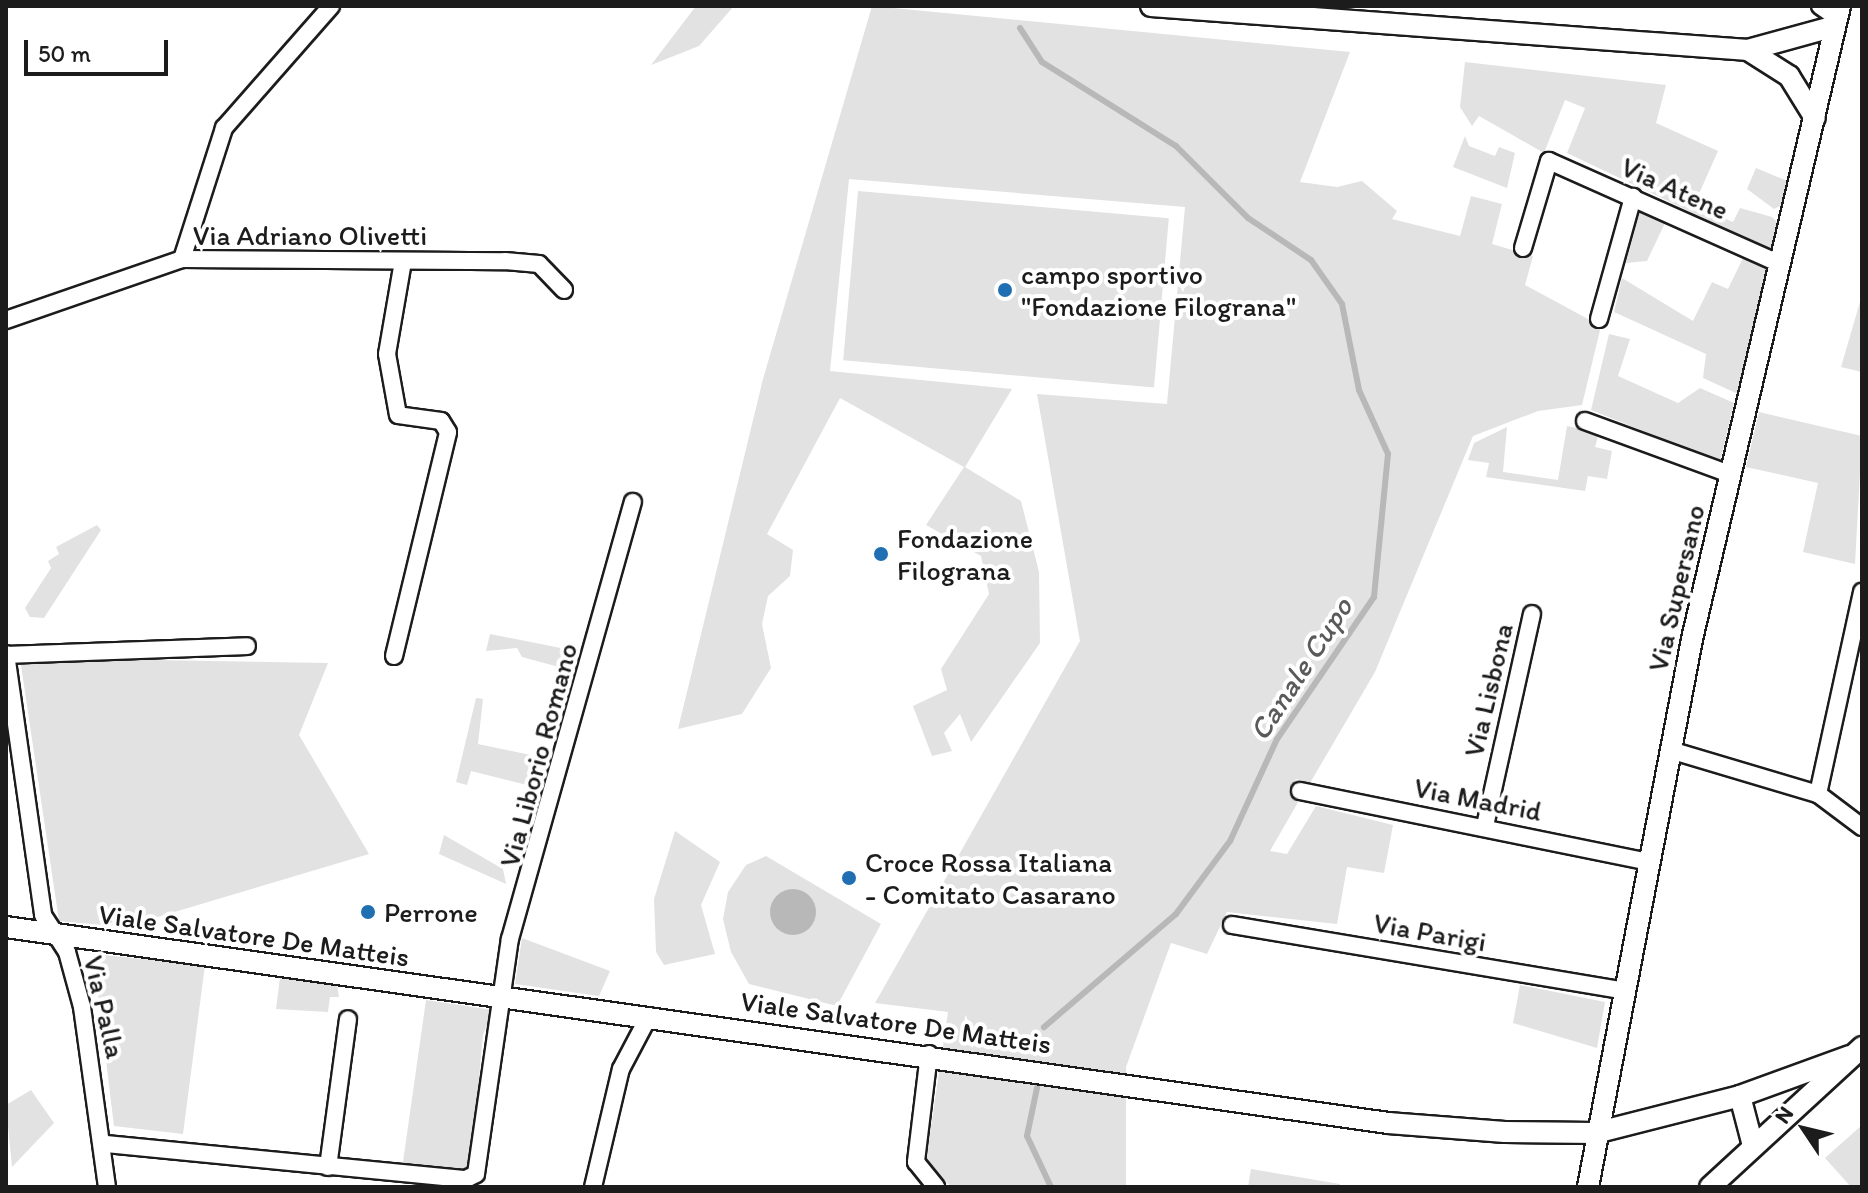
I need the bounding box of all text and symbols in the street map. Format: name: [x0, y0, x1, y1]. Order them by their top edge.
scale bar: [28, 24, 172, 74]
text: 50 m: [38, 39, 91, 68]
street label: Via Atene: [1616, 150, 1734, 226]
street label: Via Adriano Olivetti: [193, 218, 427, 252]
place label: campo sportivo "Fondazione Filograna": [1021, 257, 1298, 323]
marker: campo sportivo "Fondazione Filograna": [996, 281, 1014, 299]
street label: Via Supersano: [1640, 501, 1712, 675]
place label: Fondazione Filograna: [897, 521, 1033, 587]
marker: Fondazione Filograna: [872, 545, 890, 563]
water label: Canale Cupo: [1242, 591, 1360, 747]
street label: Via Lisbona: [1456, 620, 1520, 760]
street label: Via Liborio Romano: [492, 640, 584, 870]
street label: Via Madrid: [1412, 770, 1544, 828]
place label: Croce Rossa Italiana - Comitato Casarano: [865, 845, 1116, 911]
marker: Croce Rossa Italiana - Comitato Casarano: [840, 869, 858, 887]
place label: Perrone: [384, 895, 478, 929]
street label: Viale Salvatore De Matteis: [97, 897, 411, 973]
marker: Perrone: [359, 903, 377, 921]
street label: Via Parigi: [1371, 906, 1489, 958]
street label: Via Palla: [77, 953, 133, 1061]
street label: Viale Salvatore De Matteis: [739, 984, 1053, 1060]
north arrow: [1764, 1089, 1844, 1169]
text: N: [1769, 1101, 1799, 1129]

